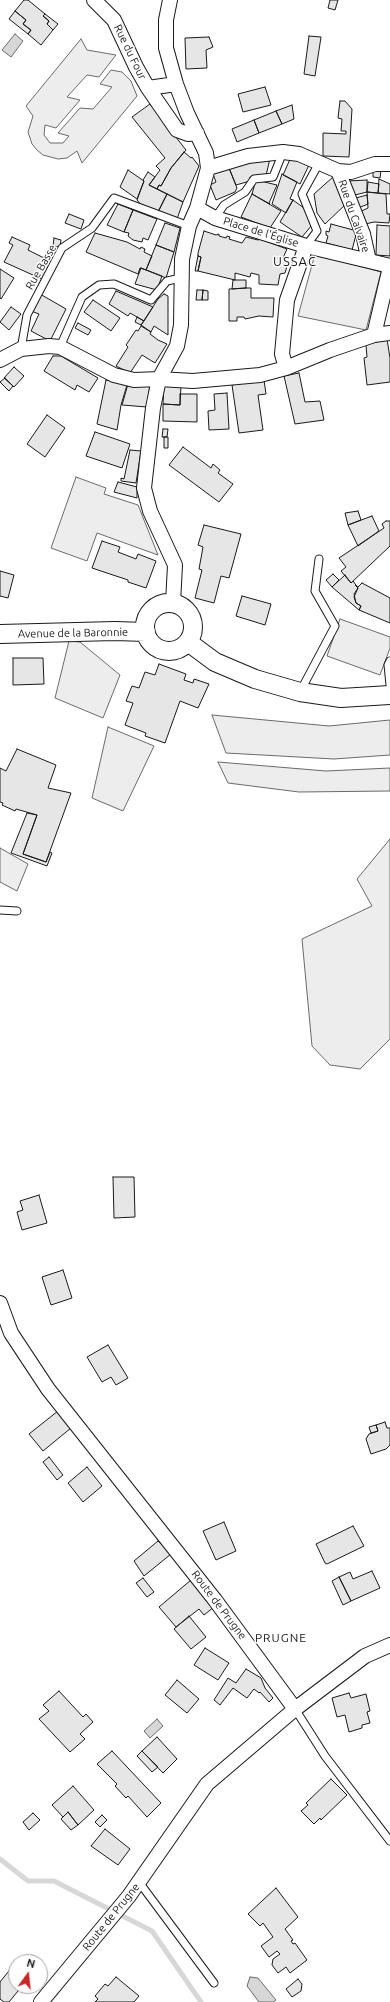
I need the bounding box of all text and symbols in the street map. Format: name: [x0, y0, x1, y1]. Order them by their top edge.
street label: Rue du Four: [111, 22, 149, 82]
street label: Rue du Calvaire: [335, 178, 373, 254]
street label: Place de l'Église: [222, 214, 300, 250]
street label: Rue Basse: [23, 242, 59, 292]
district label: USSAC: [273, 254, 317, 270]
street label: Avenue de la Baronnie: [18, 625, 128, 641]
street label: Route de Prugne: [189, 1568, 249, 1642]
district label: PRUGNE: [255, 1631, 307, 1645]
street label: Route de Prugne: [80, 1881, 142, 1953]
north arrow: [8, 1954, 48, 1994]
text: N: [25, 1957, 36, 1970]

